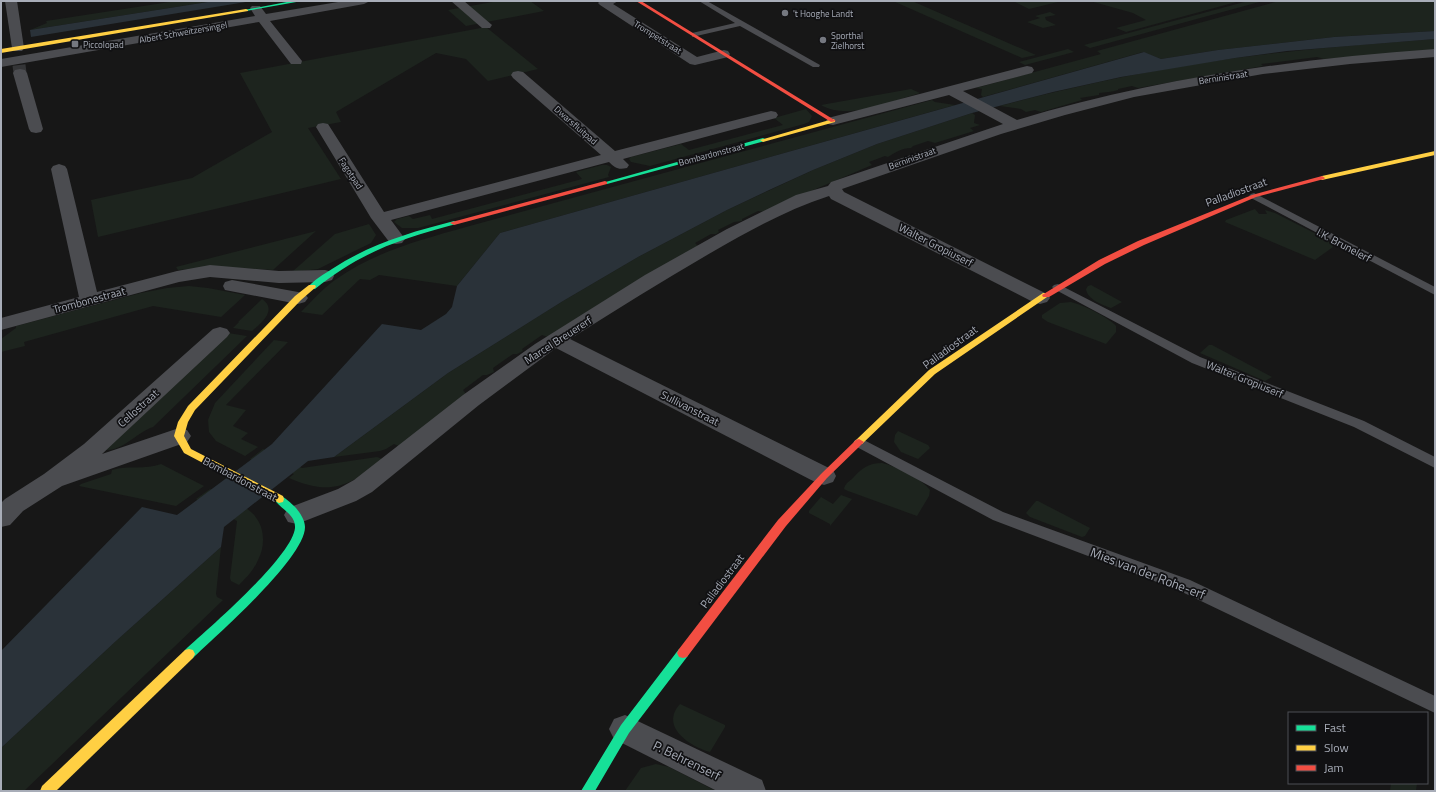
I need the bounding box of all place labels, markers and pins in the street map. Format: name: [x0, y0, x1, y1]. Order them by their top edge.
place label: 't Hooghe Landt: [793, 7, 854, 20]
marker: 't Hooghe Landt: [780, 8, 790, 18]
place label: Sporthal Zielhorst: [831, 29, 865, 52]
marker: Sporthal Zielhorst: [818, 35, 828, 45]
place label: Piccolopad: [83, 38, 124, 51]
marker: Piccolopad: [70, 39, 80, 49]

